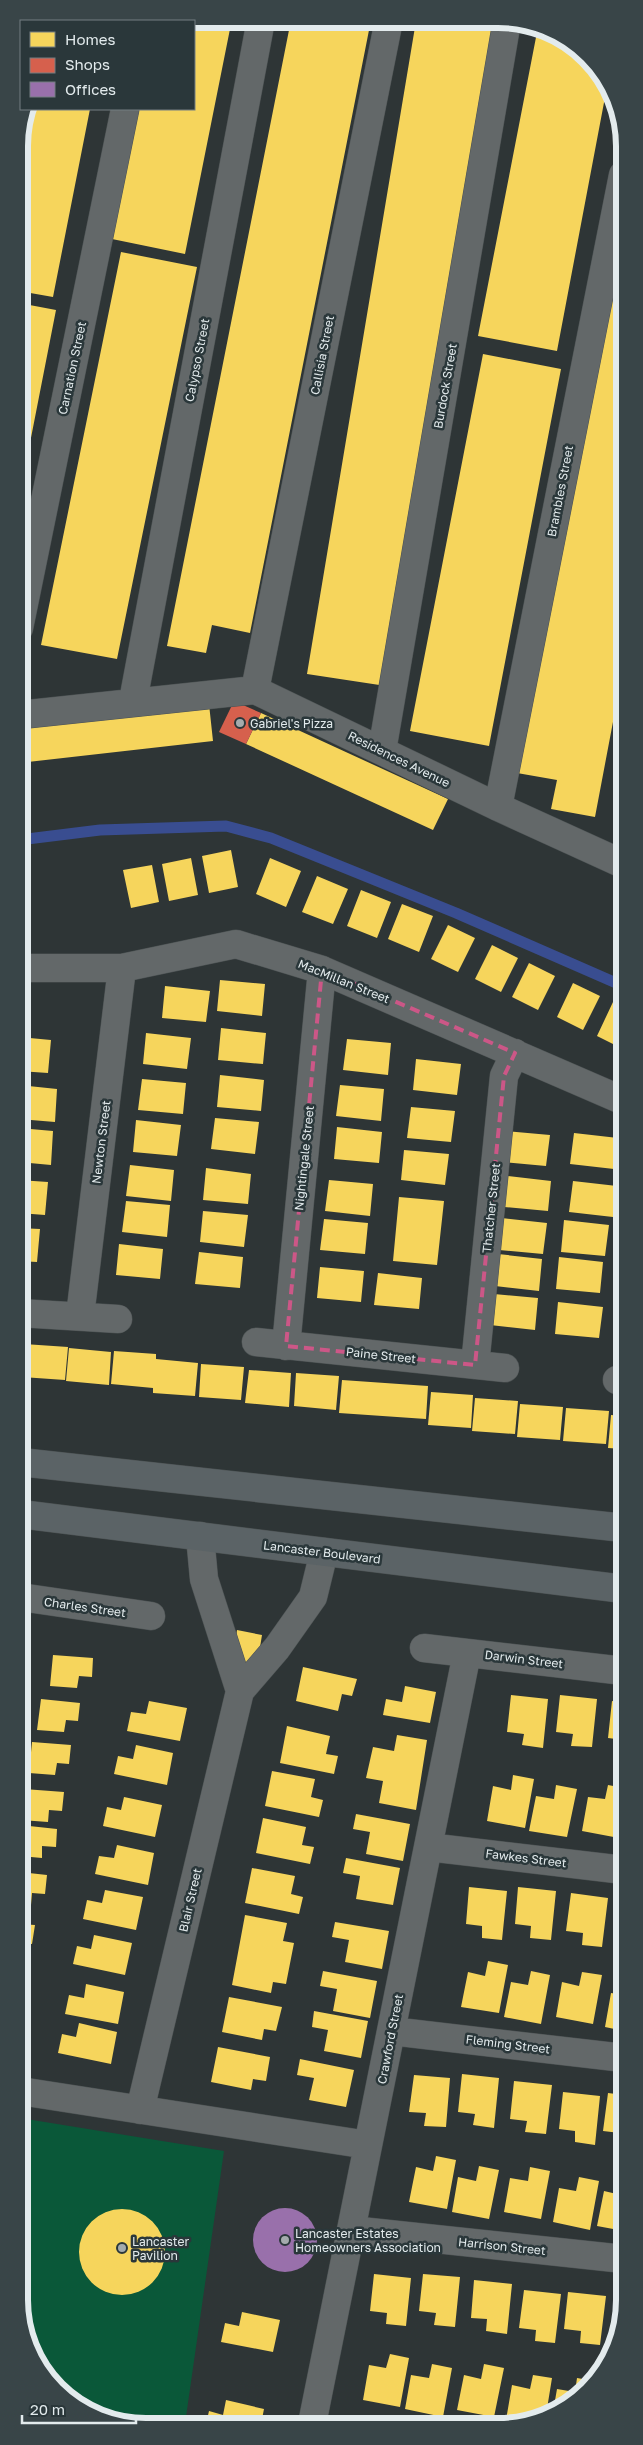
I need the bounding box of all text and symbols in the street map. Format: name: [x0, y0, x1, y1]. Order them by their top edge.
legend: [20, 20, 195, 110]
text: Homes: [65, 30, 115, 48]
text: Shops: [65, 55, 110, 73]
text: Offices: [65, 80, 116, 98]
street label: Callisia Street: [307, 314, 337, 396]
street label: Calypso Street: [182, 317, 212, 403]
street label: Carnation Street: [55, 320, 89, 416]
street label: Burdock Street: [430, 342, 460, 430]
street label: Brambles Street: [544, 444, 576, 538]
place label: Gabriel's Pizza: [250, 716, 333, 731]
marker: Gabriel's Pizza: [234, 717, 246, 729]
street label: Residences Avenue: [346, 728, 452, 790]
street label: MacMillan Street: [296, 956, 392, 1006]
street label: Newton Street: [88, 1099, 114, 1185]
street label: Nightingale Street: [291, 1104, 317, 1211]
street label: Thatcher Street: [479, 1162, 503, 1254]
street label: Paine Street: [345, 1344, 417, 1366]
street label: Lancaster Boulevard: [262, 1537, 382, 1567]
street label: Charles Street: [43, 1594, 127, 1620]
street label: Darwin Street: [484, 1647, 564, 1671]
street label: Fawkes Street: [485, 1846, 568, 1870]
street label: Blair Street: [175, 1866, 205, 1933]
street label: Crawford Street: [374, 1993, 406, 2085]
street label: Fleming Street: [465, 2031, 551, 2057]
place label: Lancaster Estates Homeowners Association: [295, 2226, 441, 2255]
place label: Lancaster Pavilion: [132, 2234, 190, 2263]
marker: Lancaster Estates Homeowners Association: [279, 2234, 291, 2246]
street label: Harrison Street: [457, 2234, 547, 2258]
marker: Lancaster Pavilion: [116, 2242, 128, 2254]
scale bar: [22, 2392, 136, 2424]
text: 20 m: [30, 2400, 65, 2418]

